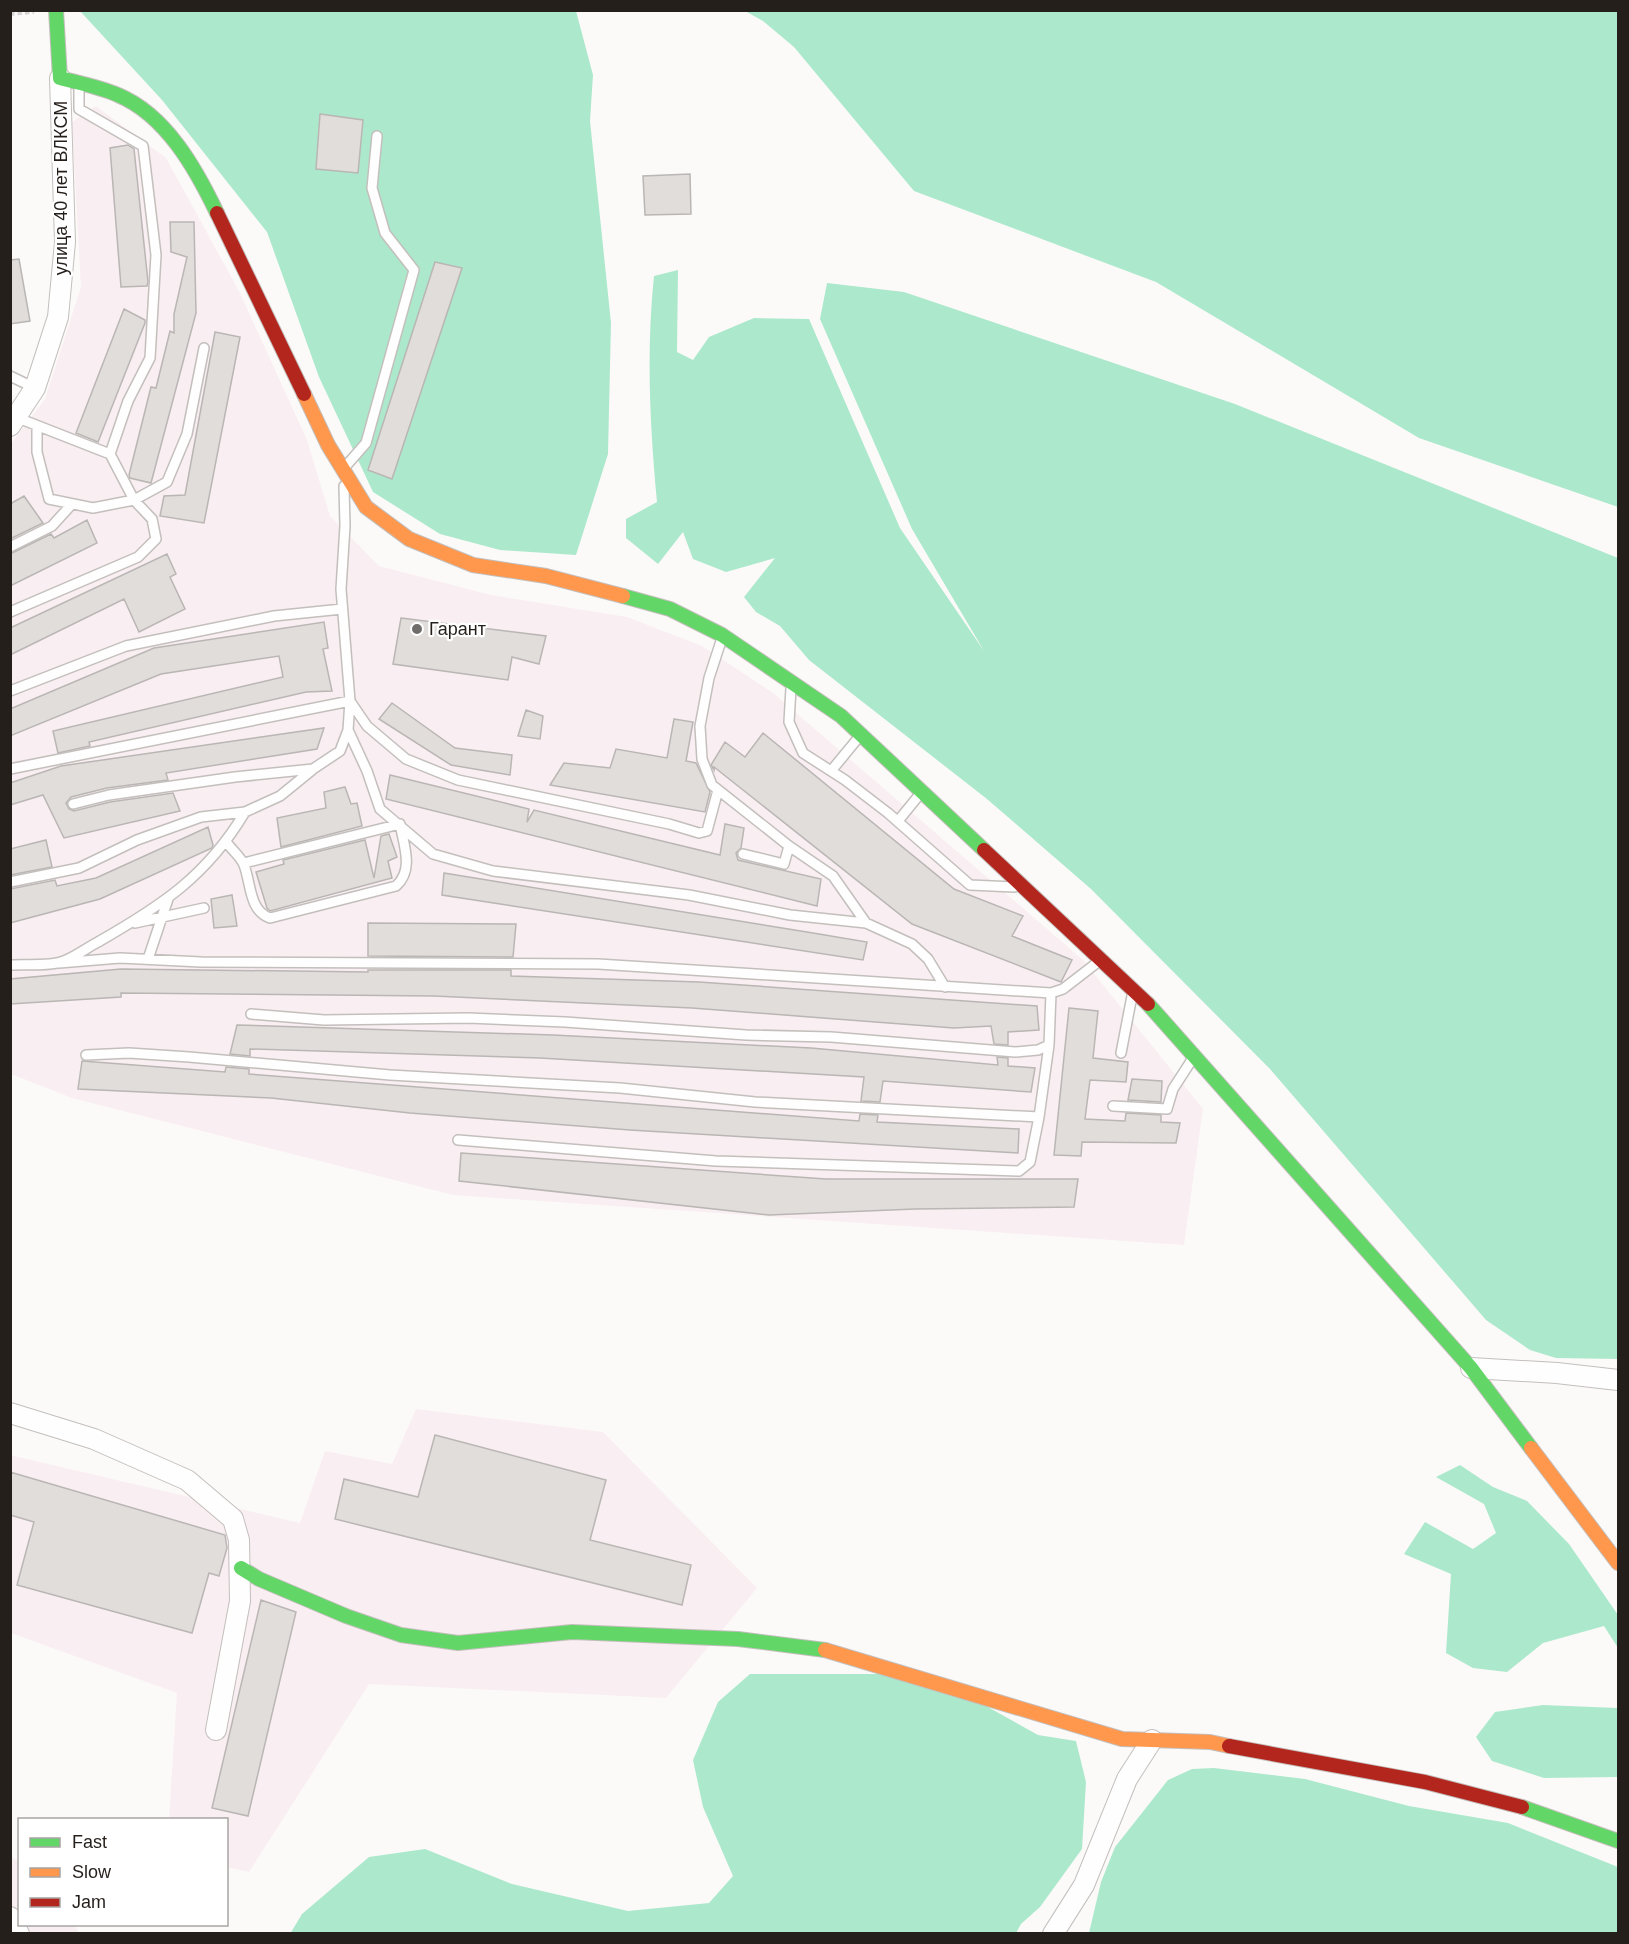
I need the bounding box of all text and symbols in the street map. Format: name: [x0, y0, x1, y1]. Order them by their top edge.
street label: улица 40 лет ВЛКСМ: [51, 101, 71, 275]
place label: Гарант: [429, 619, 486, 639]
marker: Гарант: [410, 622, 424, 636]
legend: [18, 1818, 228, 1926]
text: Fast: [72, 1832, 107, 1852]
text: Slow: [72, 1862, 112, 1882]
text: Jam: [72, 1892, 106, 1912]

